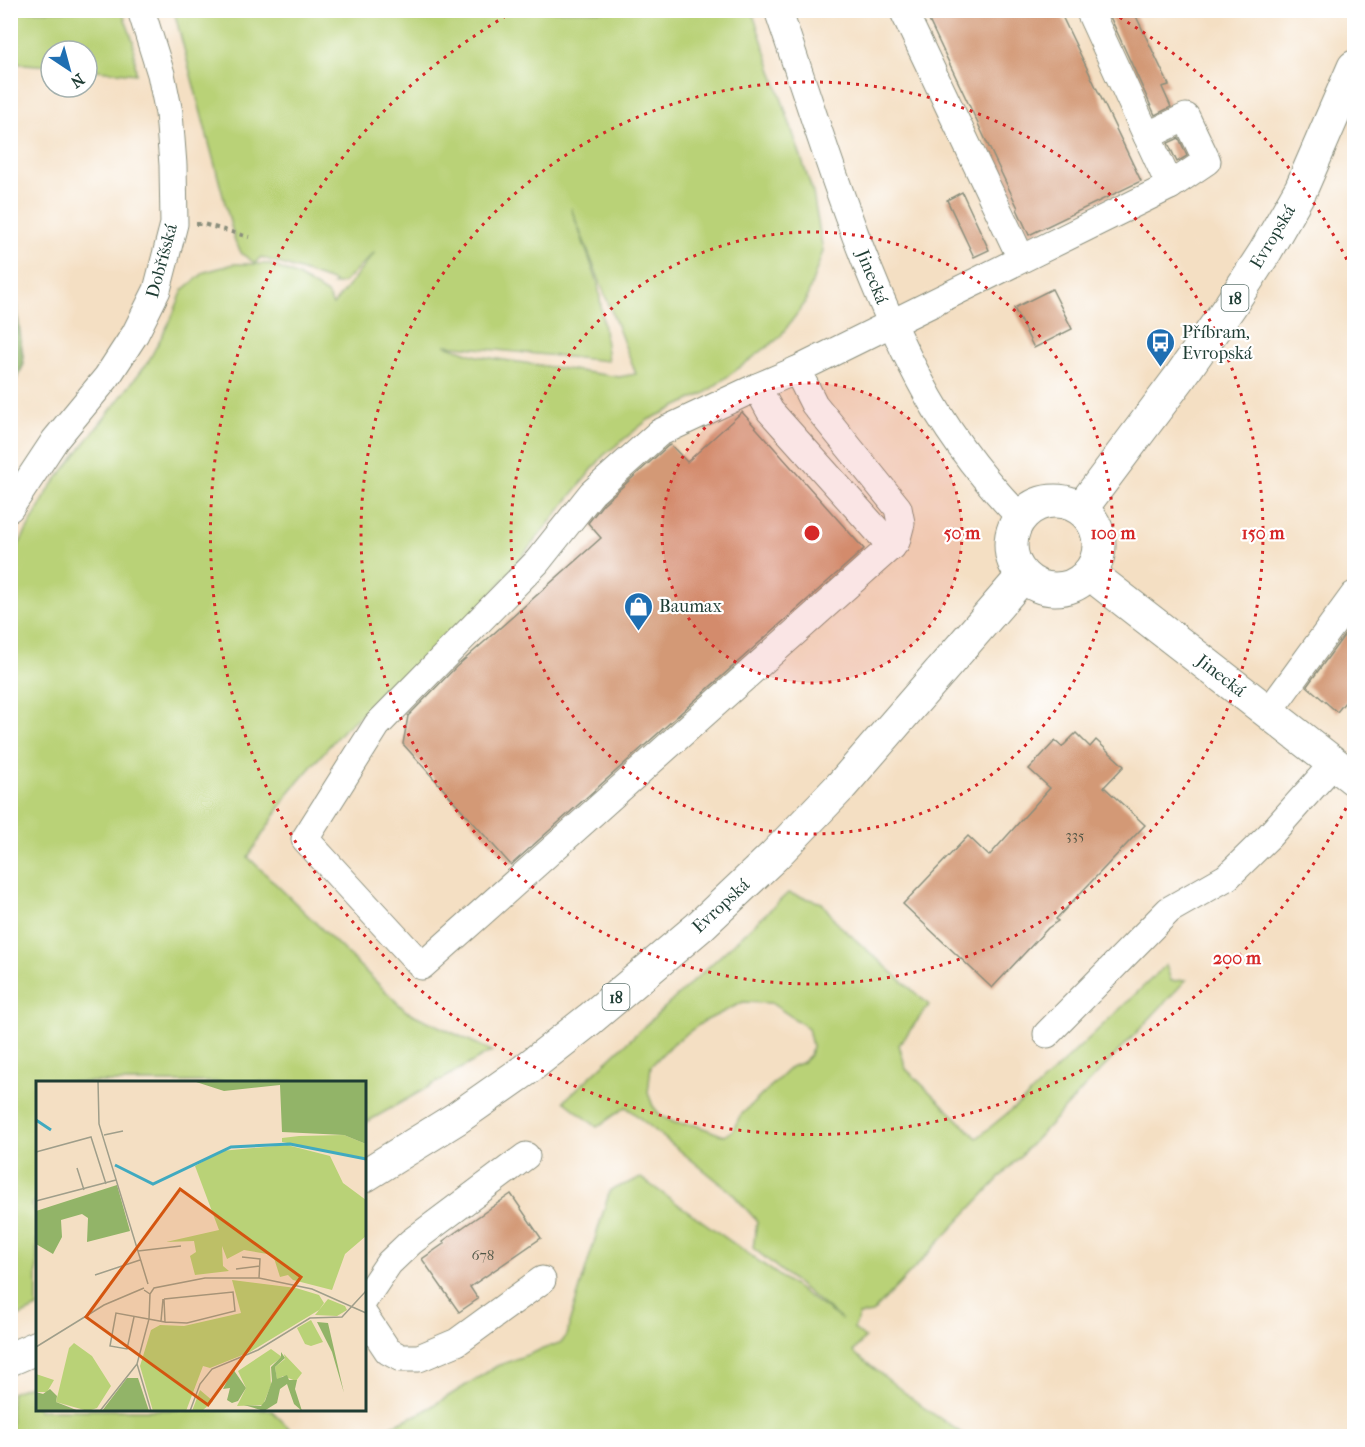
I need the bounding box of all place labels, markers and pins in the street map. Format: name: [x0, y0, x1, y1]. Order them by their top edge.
place label: Příbram, Evropská: [1182, 322, 1253, 364]
bus stop icon: Příbram, Evropská: [1145, 326, 1177, 368]
centre of rings: [802, 523, 822, 543]
shop icon: Baumax: [622, 590, 654, 632]
place label: Baumax: [659, 596, 722, 617]

